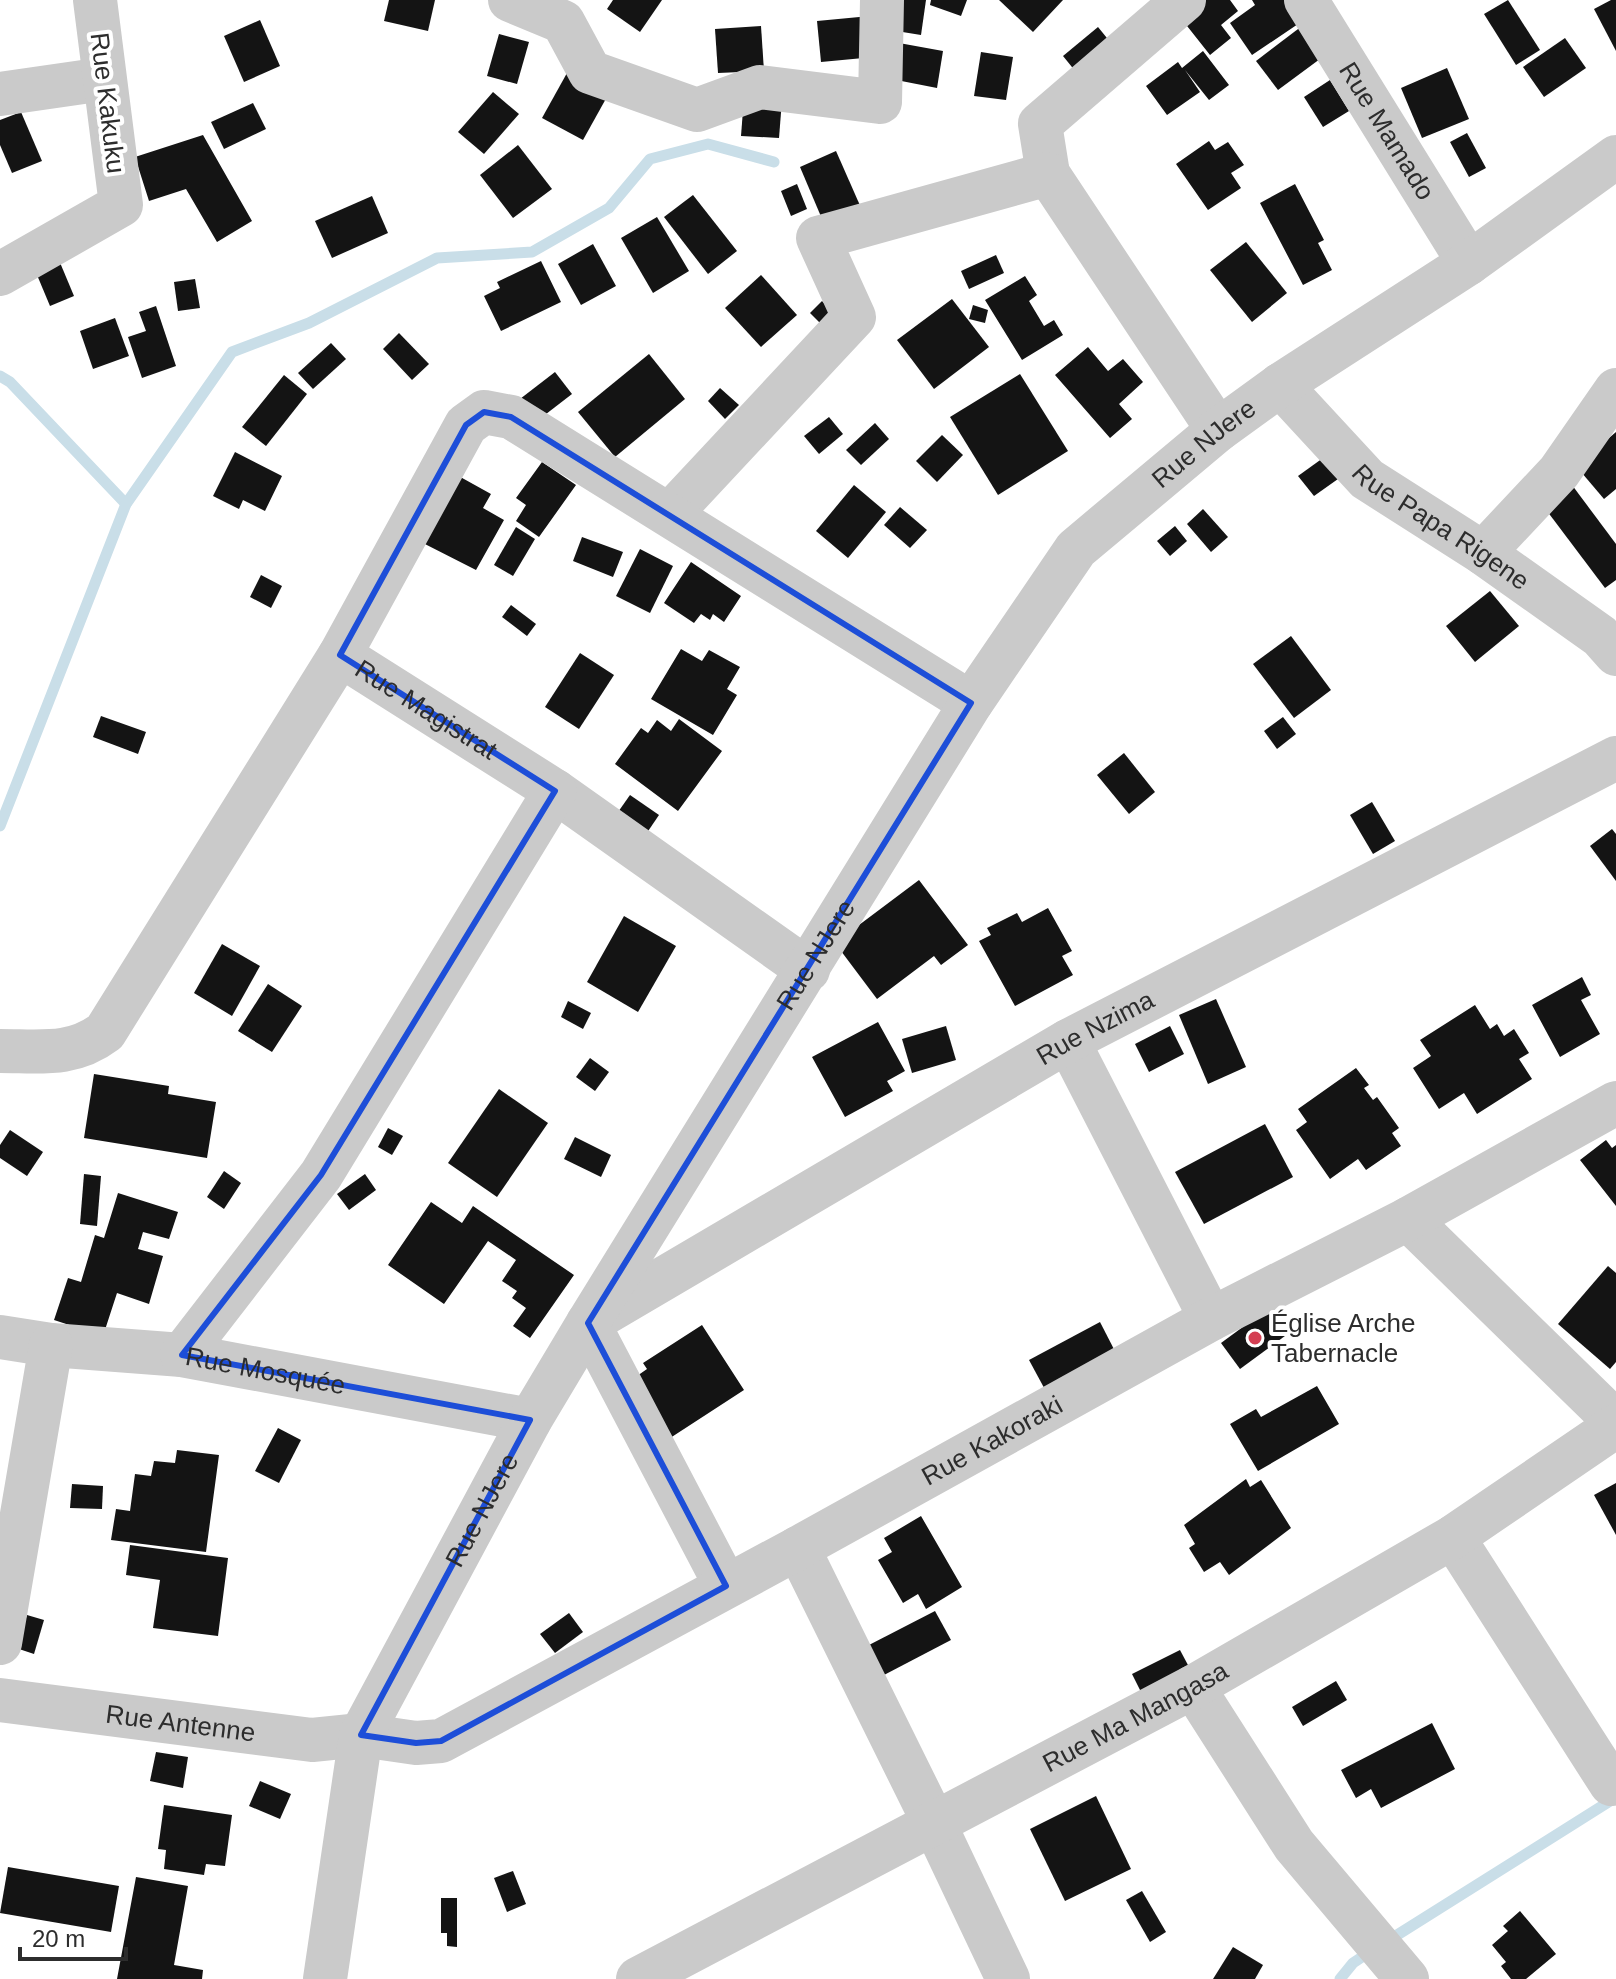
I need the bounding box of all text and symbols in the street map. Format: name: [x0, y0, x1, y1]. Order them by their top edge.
street label: Rue Kakuku: [84, 31, 132, 175]
street label: Rue Mamado: [1333, 57, 1441, 205]
street label: Rue NJere: [1146, 393, 1261, 494]
street label: Rue Papa Rigene: [1346, 458, 1535, 596]
street label: Rue Magistrat: [350, 654, 503, 766]
street label: Rue NJere: [770, 894, 861, 1016]
street label: Rue Nzima: [1031, 984, 1159, 1071]
place label: Église Arche Tabernacle: [1271, 1308, 1416, 1368]
marker: Église Arche Tabernacle: [1246, 1329, 1264, 1347]
street label: Rue Mosquée: [183, 1341, 348, 1400]
street label: Rue Kakoraki: [916, 1390, 1067, 1491]
street label: Rue NJere: [439, 1448, 524, 1572]
street label: Rue Ma Mangasa: [1038, 1655, 1233, 1778]
street label: Rue Antenne: [104, 1699, 257, 1748]
scale bar: [20, 1911, 126, 1961]
text: 20 m: [32, 1925, 85, 1952]

